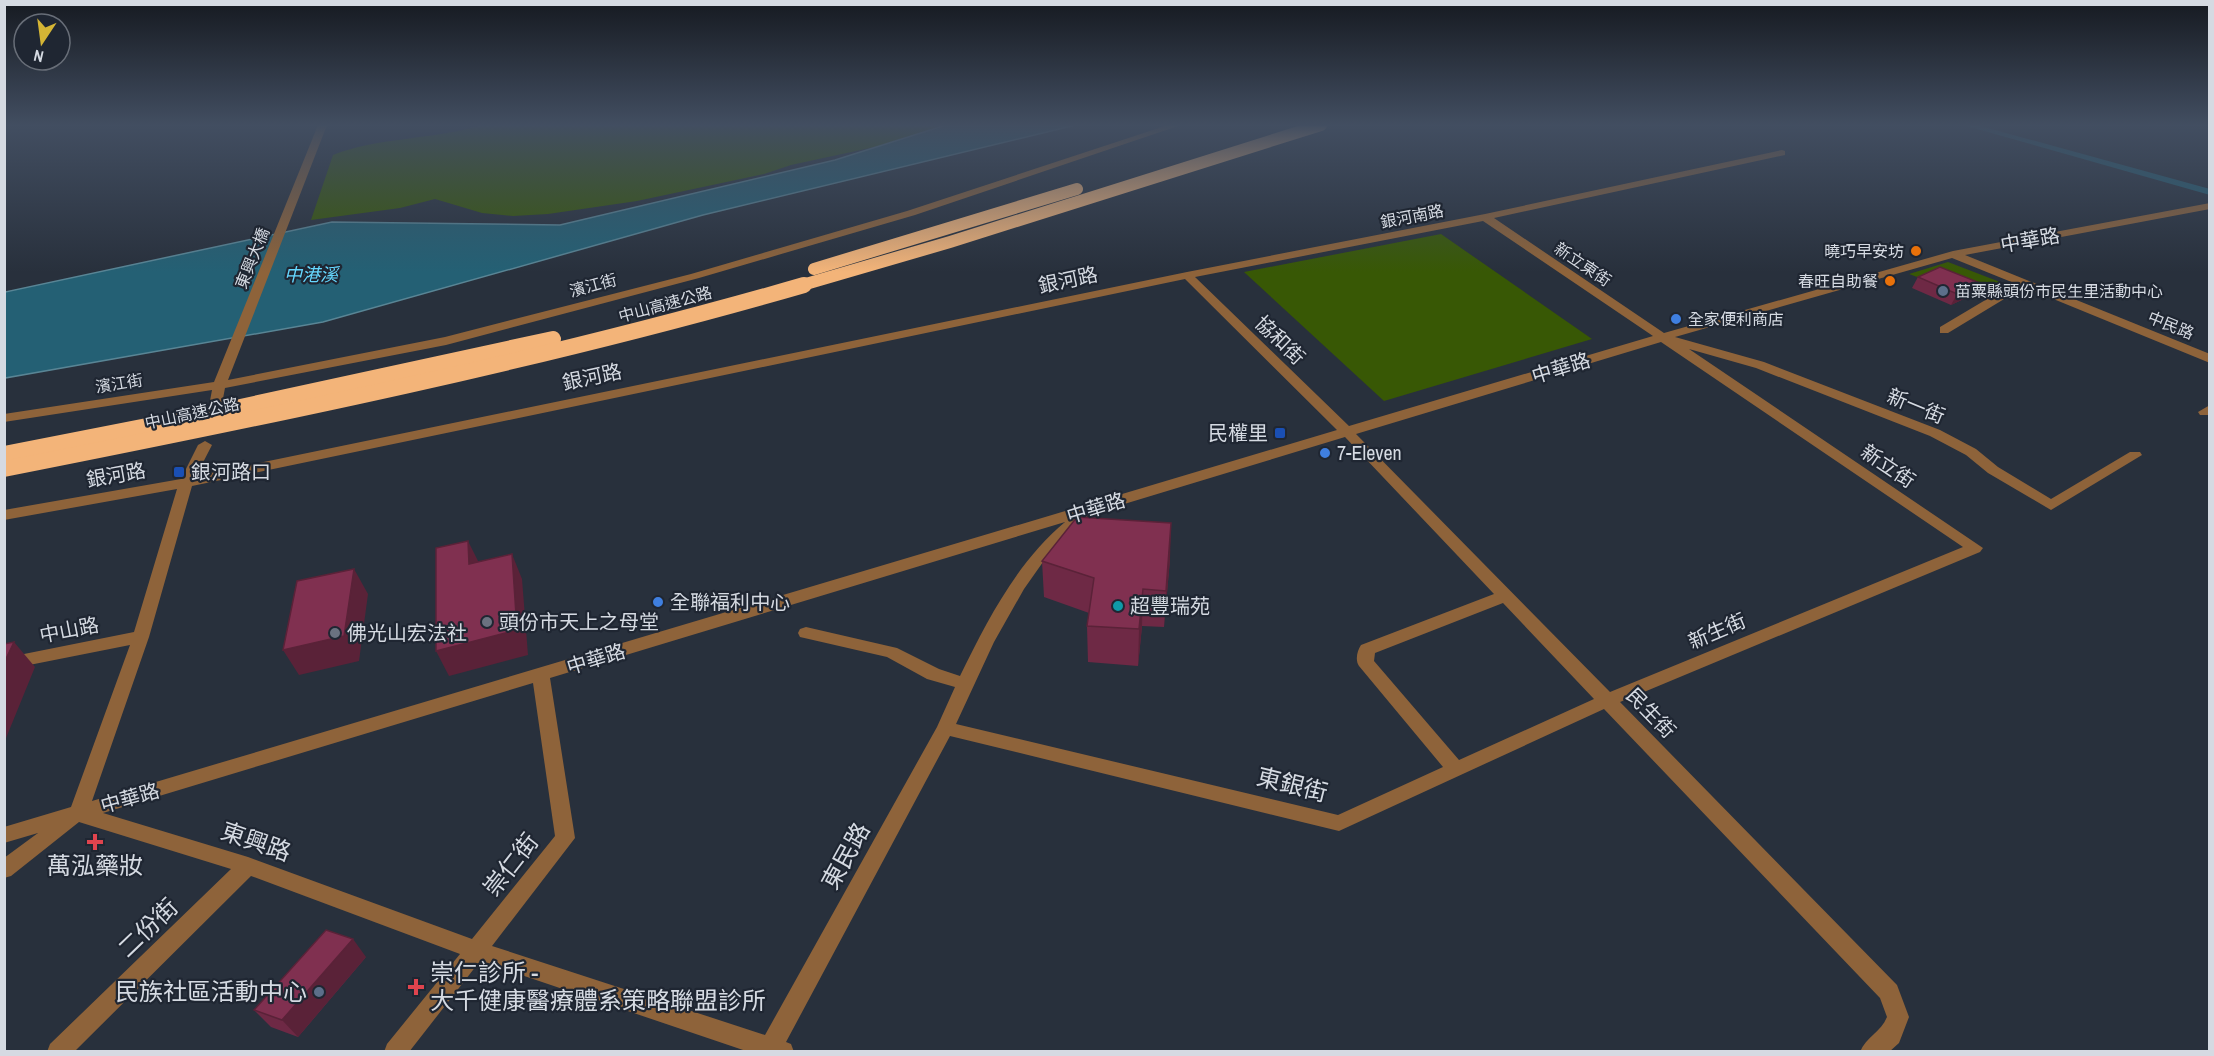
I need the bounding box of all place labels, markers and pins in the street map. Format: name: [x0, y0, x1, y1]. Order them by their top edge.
place label: 曉巧早安坊: [1824, 240, 1904, 262]
marker: 曉巧早安坊: [1909, 244, 1923, 258]
place label: 春旺自助餐: [1798, 270, 1878, 292]
marker: 春旺自助餐: [1883, 274, 1897, 288]
place label: 苗粟縣頭份巿民生里活動中心: [1955, 280, 2163, 302]
marker: 苗粟縣頭份巿民生里活動中心: [1936, 284, 1950, 298]
place label: 全家便利商店: [1688, 308, 1784, 330]
marker: 全家便利商店: [1669, 312, 1683, 326]
place label: 民權里: [1208, 419, 1268, 446]
marker: 民權里: [1273, 426, 1287, 440]
place label: 7-Eleven: [1337, 439, 1402, 466]
marker: 7-Eleven: [1318, 446, 1332, 460]
place label: 銀河路口: [191, 458, 271, 485]
marker: 銀河路口: [172, 465, 186, 479]
place label: 全聯福利中心: [670, 588, 790, 615]
place label: 超豐瑞苑: [1130, 592, 1210, 619]
marker: 全聯福利中心: [651, 595, 665, 609]
marker: 超豐瑞苑: [1111, 599, 1125, 613]
place label: 頭份市天上之母堂: [499, 608, 659, 635]
marker: 頭份市天上之母堂: [480, 615, 494, 629]
place label: 佛光山宏法社: [347, 619, 467, 646]
marker: 佛光山宏法社: [328, 626, 342, 640]
marker: 萬泓藥妝: [88, 835, 102, 849]
place label: 萬泓藥妝: [47, 849, 143, 881]
place label: 崇仁診所 - 大千健康醫療體系策略聯盟診所: [430, 956, 766, 1016]
place label: 民族社區活動中心: [115, 975, 307, 1007]
marker: 崇仁診所 - 大千健康醫療體系策略聯盟診所: [407, 978, 425, 996]
marker: 民族社區活動中心: [312, 985, 326, 999]

